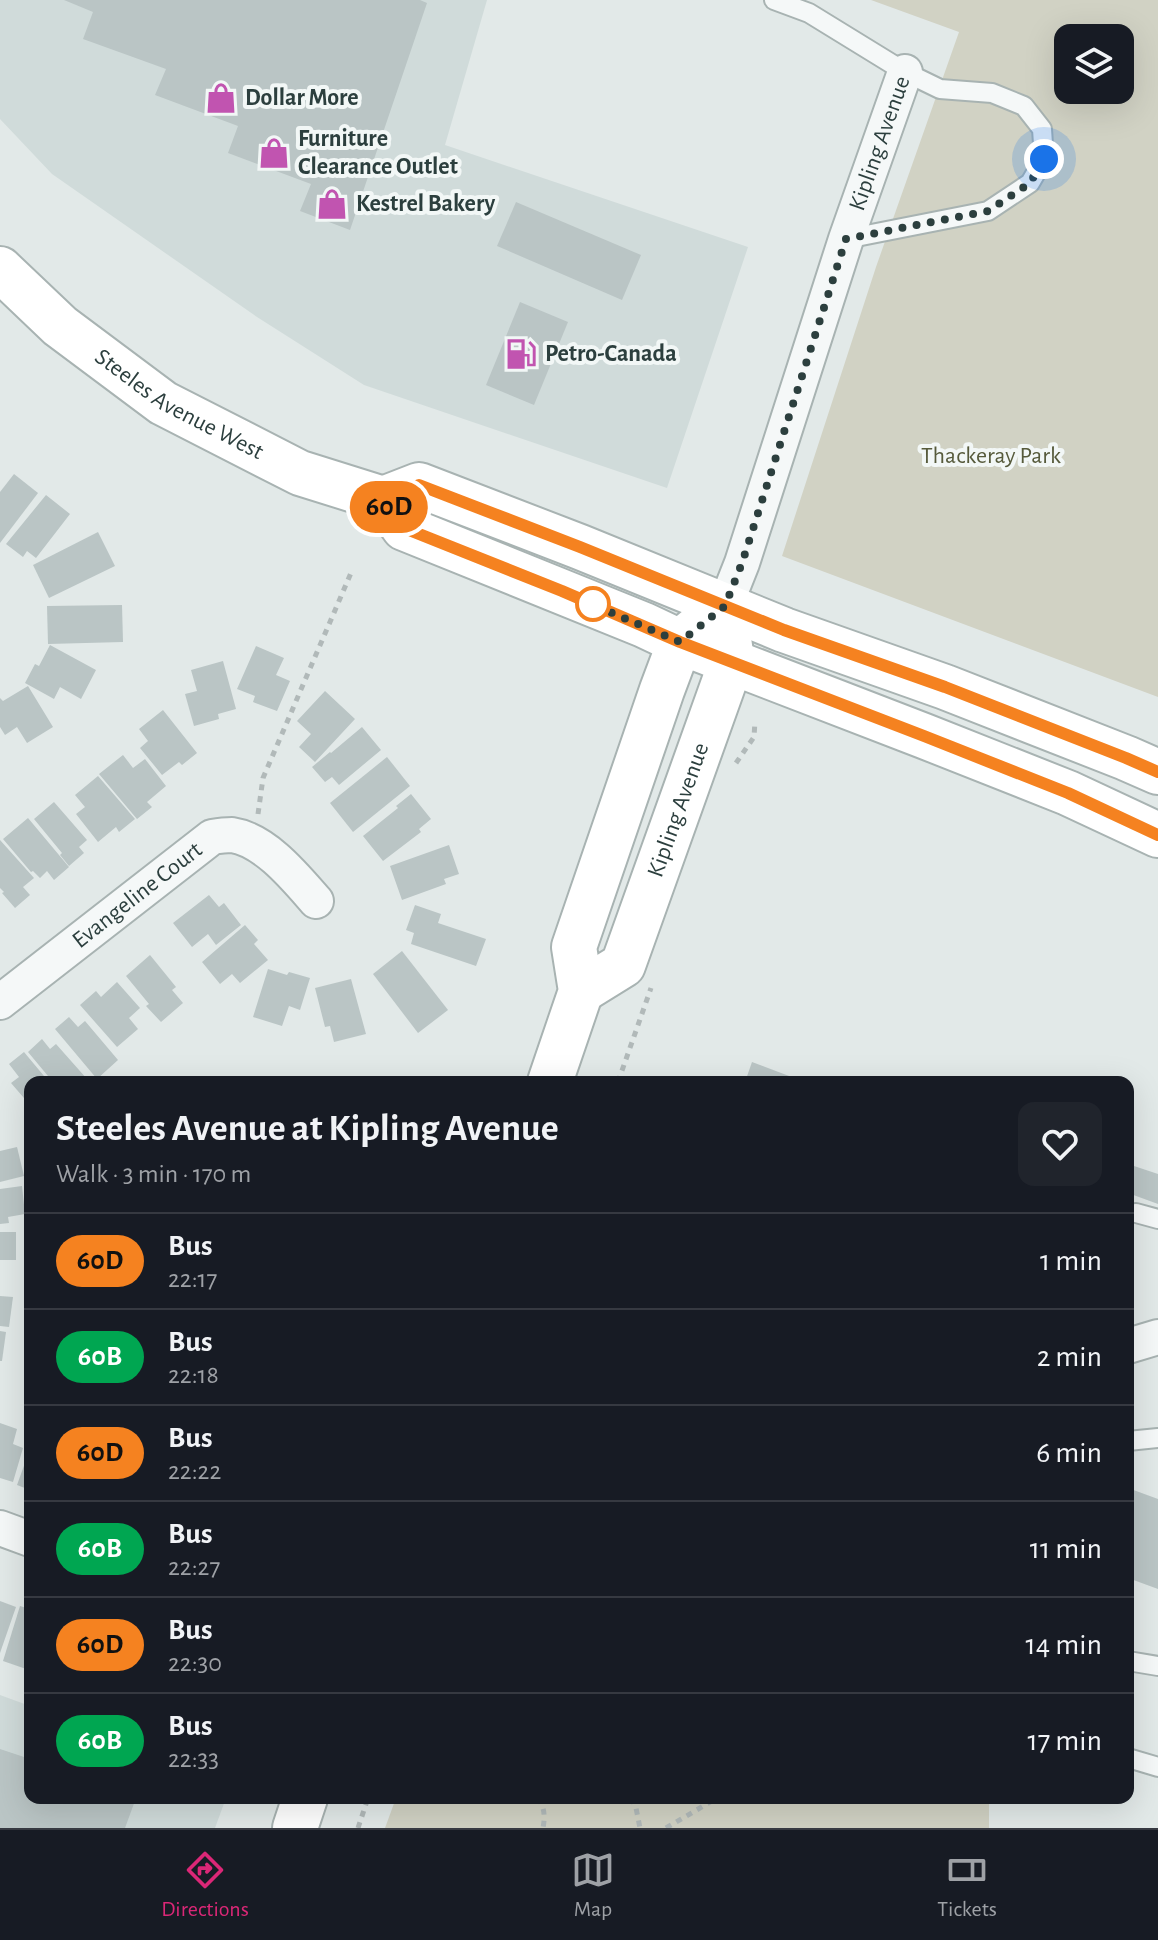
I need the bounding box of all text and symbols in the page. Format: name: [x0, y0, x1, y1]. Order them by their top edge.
map controls: [1054, 24, 1134, 104]
button: layers: [1054, 24, 1134, 104]
street label: Kipling Avenue: [845, 73, 915, 214]
shop icon: Dollar More: [204, 81, 238, 115]
place label: Dollar More: [245, 86, 359, 110]
place label: Furniture Clearance Outlet: [298, 127, 458, 179]
shop icon: Furniture Clearance Outlet: [257, 136, 291, 170]
your location: [1024, 139, 1064, 179]
shop icon: Kestrel Bakery: [315, 187, 349, 221]
place label: Kestrel Bakery: [356, 192, 495, 216]
fuel station icon: Petro-Canada: [504, 337, 538, 371]
place label: Petro-Canada: [545, 342, 677, 366]
street label: Steeles Avenue West: [90, 344, 268, 464]
park label: Thackeray Park: [921, 444, 1061, 468]
line badge: 60D: [343, 481, 435, 533]
text: 60D: [366, 493, 412, 521]
unlabelled marker: [576, 587, 610, 621]
street label: Kipling Avenue: [643, 740, 713, 880]
street label: Evangeline Court: [68, 837, 207, 953]
button: heart: [1018, 1102, 1102, 1186]
text: Steeles Avenue at Kipling Avenue: [56, 1110, 559, 1148]
text: Walk · 3 min · 170 m: [56, 1161, 251, 1187]
text: Bus: [168, 1231, 213, 1261]
text: 1 min: [1040, 1246, 1102, 1276]
text: 60D: [77, 1247, 123, 1275]
text: 22:17: [168, 1266, 217, 1292]
text: Bus: [168, 1327, 213, 1357]
text: 2 min: [1037, 1342, 1102, 1372]
text: 60B: [78, 1343, 122, 1371]
text: 22:18: [168, 1362, 219, 1388]
text: Bus: [168, 1423, 213, 1453]
text: 6 min: [1036, 1438, 1102, 1468]
text: 60D: [77, 1439, 123, 1467]
text: 22:22: [168, 1458, 221, 1484]
text: Bus: [168, 1519, 213, 1549]
text: 11 min: [1030, 1534, 1102, 1564]
text: 60B: [78, 1535, 122, 1563]
text: 22:27: [168, 1554, 220, 1580]
text: Bus: [168, 1615, 213, 1645]
text: 14 min: [1026, 1630, 1102, 1660]
text: 60D: [77, 1631, 123, 1659]
text: 22:30: [168, 1650, 222, 1676]
text: Bus: [168, 1711, 213, 1741]
text: 17 min: [1027, 1726, 1102, 1756]
text: 60B: [78, 1727, 122, 1755]
text: 22:33: [168, 1746, 219, 1772]
tab: Directions: [161, 1848, 249, 1922]
tab: Map: [571, 1848, 615, 1922]
tab: Tickets: [937, 1848, 997, 1922]

